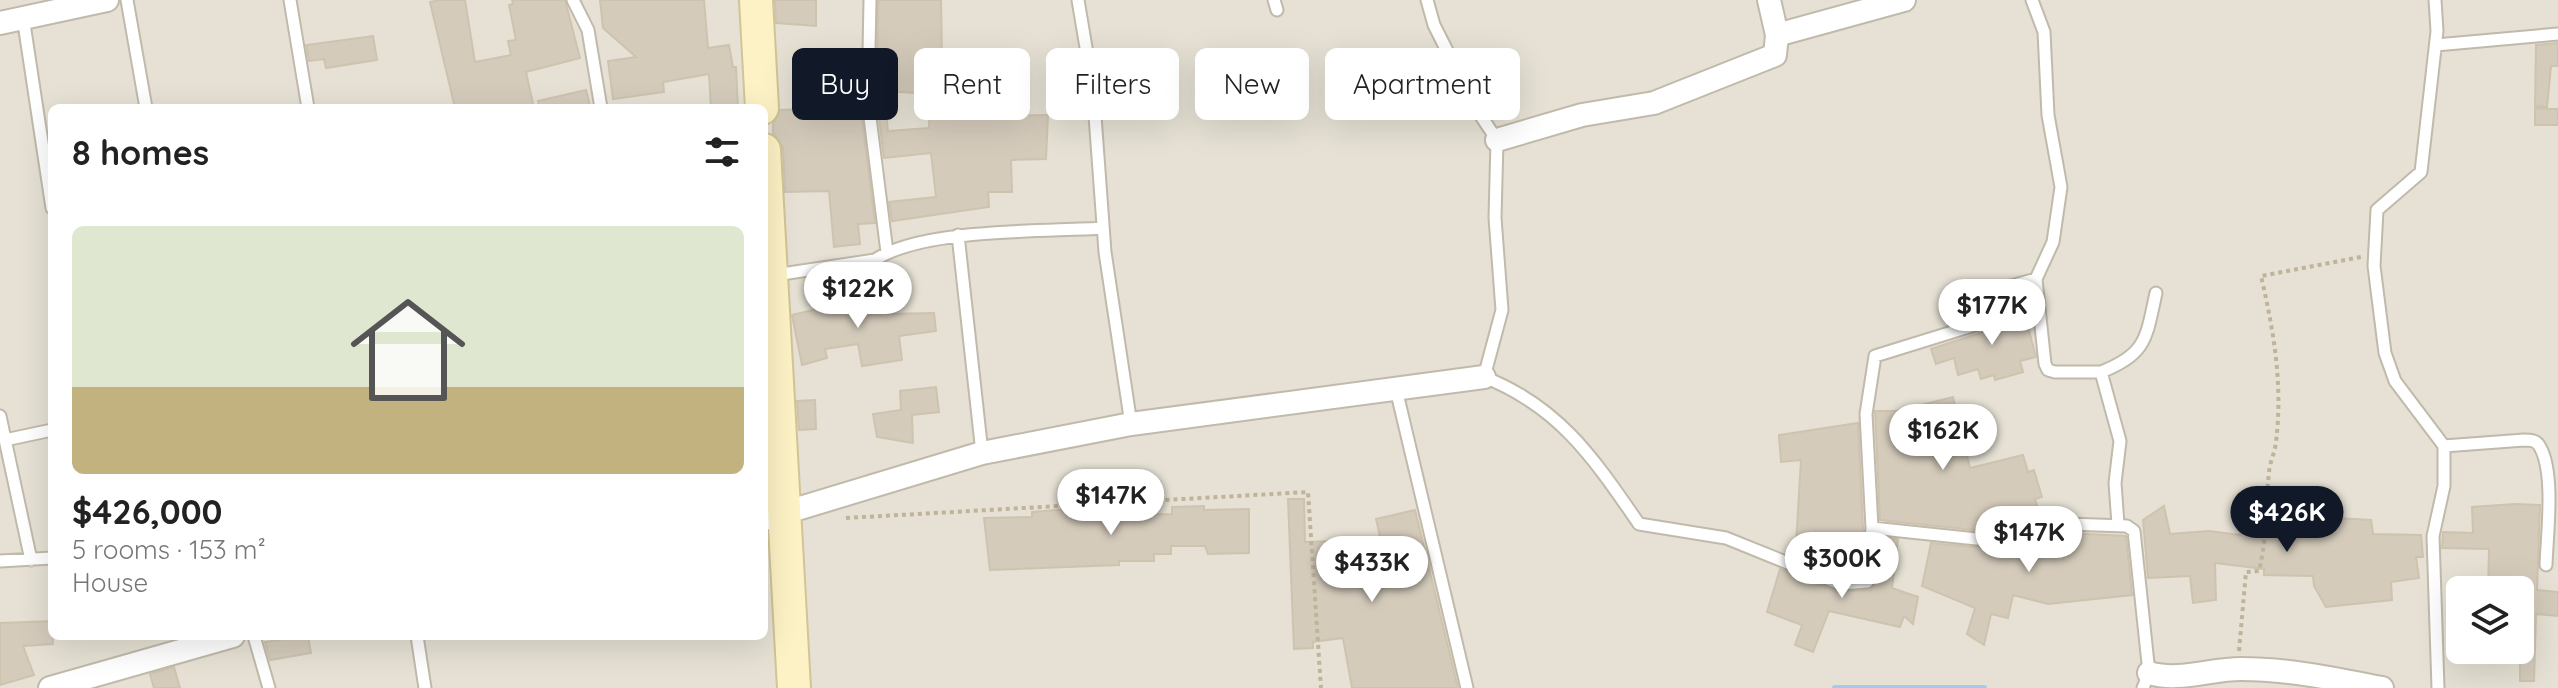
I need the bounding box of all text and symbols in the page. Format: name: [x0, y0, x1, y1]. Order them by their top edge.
chip: Buy: [792, 48, 898, 120]
chip: Rent: [914, 48, 1030, 120]
chip: Filters: [1046, 48, 1179, 120]
chip: New: [1195, 48, 1309, 120]
chip: Apartment: [1325, 48, 1520, 120]
icon: filters: [700, 130, 744, 174]
text: 8 homes: [72, 131, 209, 174]
pin: $122K: [802, 262, 914, 330]
text: $122K: [822, 271, 894, 304]
icon: home: [336, 278, 480, 422]
pin: $177K: [1936, 279, 2048, 347]
text: $177K: [1956, 288, 2028, 321]
pin: $162K: [1887, 404, 1999, 472]
text: $162K: [1907, 413, 1979, 446]
pin: $147K: [1055, 469, 1167, 537]
text: $147K: [1075, 478, 1147, 511]
pin: $426K: [2231, 486, 2343, 554]
text: $426,000: [72, 490, 222, 533]
text: $426K: [2248, 495, 2326, 528]
pin: $147K: [1973, 506, 2085, 574]
text: $147K: [1993, 515, 2065, 548]
pin: $300K: [1786, 532, 1898, 600]
text: 5 rooms · 153 m²: [72, 533, 266, 566]
pin: $433K: [1316, 536, 1428, 604]
text: $300K: [1803, 541, 1881, 574]
text: $433K: [1334, 545, 1410, 578]
text: House: [72, 566, 148, 599]
map controls: [2446, 576, 2534, 664]
button: layers: [2446, 576, 2534, 664]

